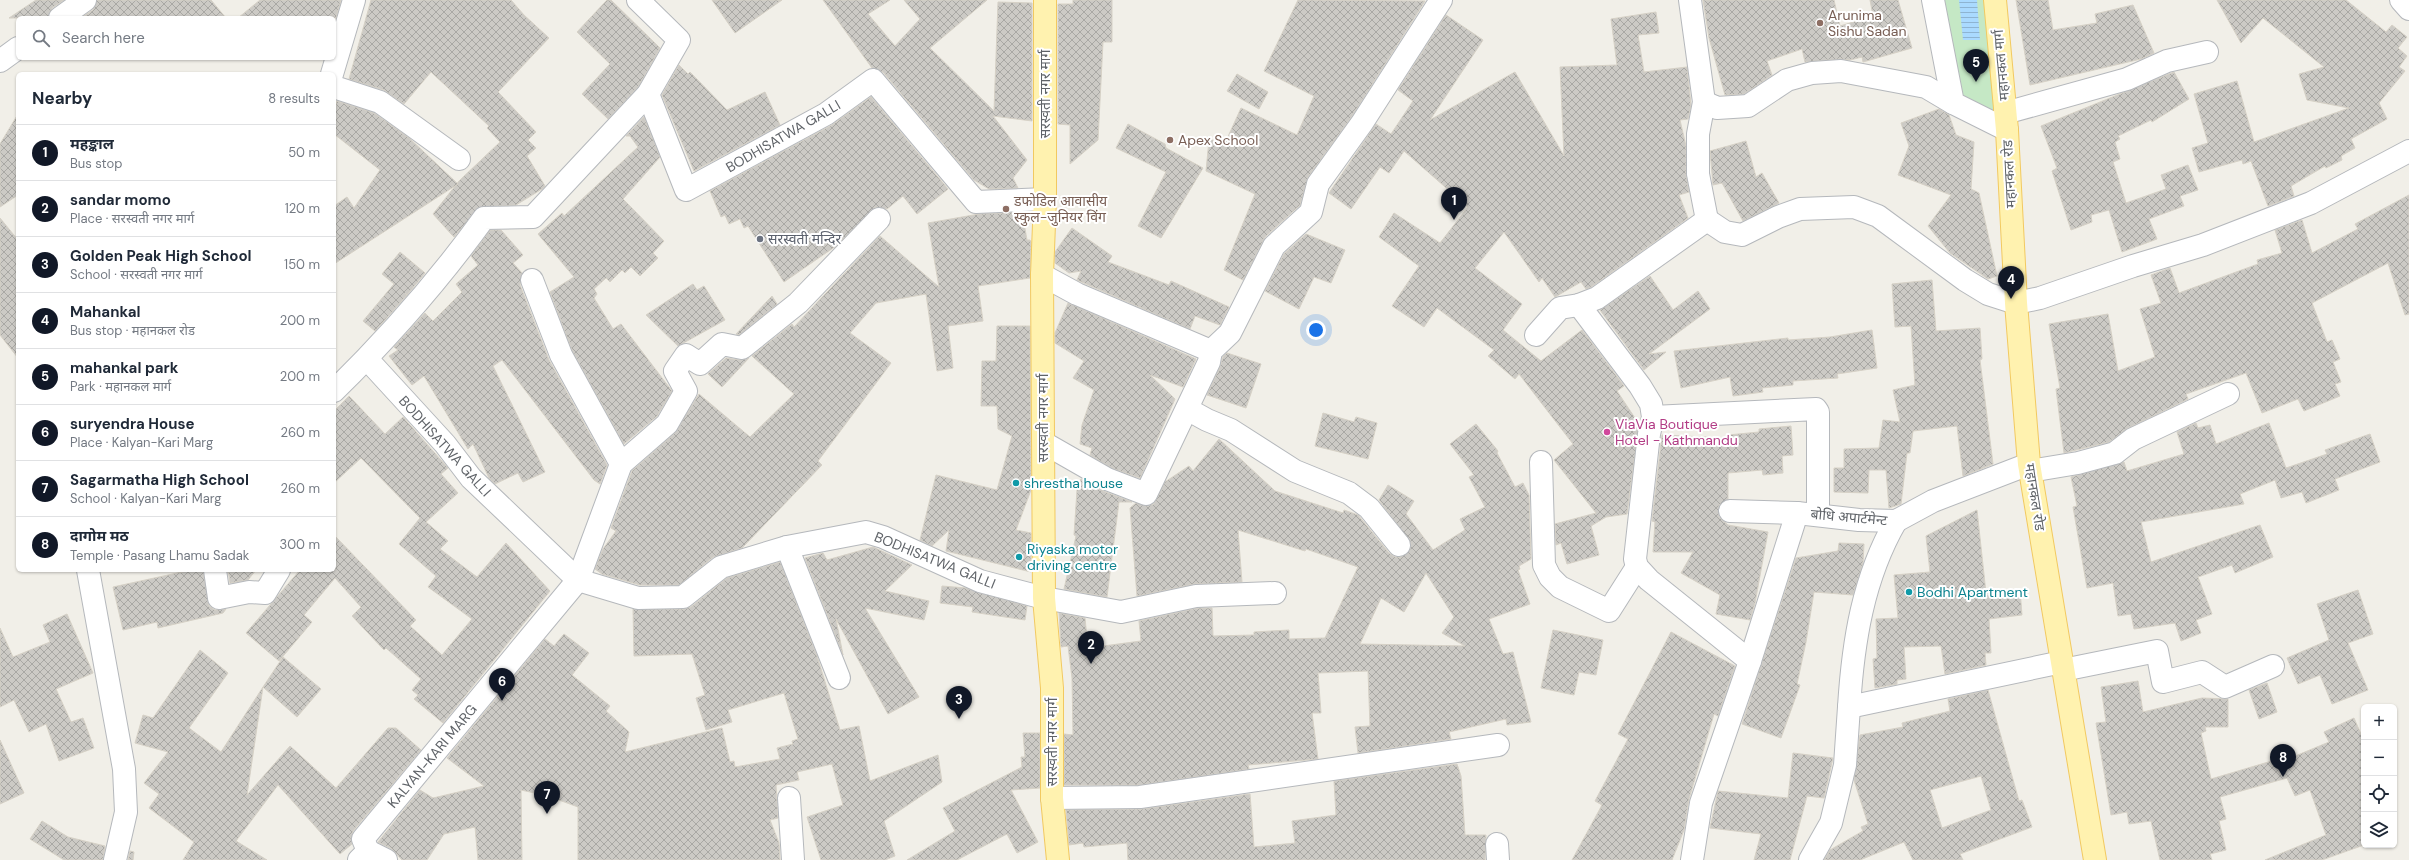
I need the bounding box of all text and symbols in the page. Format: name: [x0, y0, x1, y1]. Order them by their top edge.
place label: Arunima Sishu Sadan: [1828, 6, 1906, 40]
search box: [16, 16, 336, 60]
marker: Arunima Sishu Sadan: [1815, 18, 1825, 28]
icon: search: [30, 27, 52, 49]
text: Search here: [62, 28, 145, 48]
street label: महानकल मार्ग: [1989, 28, 2013, 101]
street label: सरस्वती नगर मार्ग: [1036, 49, 1054, 138]
pin: 5: [1963, 49, 1989, 82]
text: Nearby: [32, 87, 92, 109]
text: 8 results: [268, 90, 320, 107]
street label: BODHISATWA GALLI: [722, 96, 844, 176]
place label: Apex School: [1178, 131, 1258, 149]
text: महङ्काल: [70, 134, 114, 154]
marker: Apex School: [1165, 135, 1175, 145]
street label: महानकल रोड: [1998, 139, 2020, 208]
text: 1: [43, 144, 47, 161]
text: 50 m: [288, 144, 320, 161]
text: Bus stop: [70, 155, 122, 172]
pin: 1: [1441, 187, 1467, 220]
text: sandar momo: [70, 190, 171, 210]
place label: डफोडिल आवासीय स्कुल-जुनियर विंग: [1013, 192, 1108, 227]
text: 2: [41, 200, 49, 217]
text: 120 m: [285, 200, 320, 217]
marker: डफोडिल आवासीय स्कुल-जुनियर विंग: [1001, 204, 1011, 214]
text: Place · सरस्वती नगर मार्ग: [70, 210, 194, 227]
place label: सरस्वती मन्दिर: [768, 230, 842, 248]
marker: सरस्वती मन्दिर: [755, 234, 765, 244]
text: Golden Peak High School: [70, 246, 252, 266]
text: 3: [41, 256, 49, 273]
text: 150 m: [284, 256, 320, 273]
text: School · सरस्वती नगर मार्ग: [70, 266, 203, 283]
pin: 4: [1998, 266, 2024, 299]
text: Mahankal: [70, 302, 141, 322]
text: 4: [41, 312, 49, 329]
text: 200 m: [280, 312, 320, 329]
your location: [1306, 320, 1326, 340]
text: Bus stop · महानकल रोड: [70, 322, 195, 339]
text: mahankal park: [70, 358, 178, 378]
text: 5: [41, 368, 49, 385]
text: 200 m: [280, 368, 320, 385]
street label: सरस्वती नगर मार्ग: [1034, 373, 1052, 462]
text: Park · महानकल मार्ग: [70, 378, 171, 395]
street label: BODHISATWA GALLI: [395, 392, 495, 500]
text: suryendra House: [70, 414, 194, 434]
place label: ViaVia Boutique Hotel - Kathmandu: [1615, 415, 1738, 449]
text: 6: [41, 424, 49, 441]
text: 260 m: [280, 424, 320, 441]
marker: ViaVia Boutique Hotel - Kathmandu: [1602, 427, 1612, 437]
text: Place · Kalyan-Kari Marg: [70, 434, 213, 451]
street label: महानकल रोड: [2021, 462, 2049, 532]
text: Sagarmatha High School: [70, 470, 249, 490]
place label: shrestha house: [1024, 474, 1123, 492]
marker: shrestha house: [1011, 478, 1021, 488]
text: 7: [42, 480, 48, 497]
text: 260 m: [280, 480, 320, 497]
text: School · Kalyan-Kari Marg: [70, 490, 222, 507]
street label: बोधि अपार्टमेन्ट: [1810, 505, 1889, 529]
text: दागोम मठ: [70, 526, 129, 546]
street label: BODHISATWA GALLI: [872, 527, 998, 593]
text: 8: [41, 536, 49, 553]
text: 300 m: [279, 536, 320, 553]
place label: Riyaska motor driving centre: [1027, 540, 1118, 574]
text: Temple · Pasang Lhamu Sadak: [70, 547, 249, 564]
marker: Riyaska motor driving centre: [1014, 552, 1024, 562]
place label: Bodhi Apartment: [1917, 583, 2028, 601]
marker: Bodhi Apartment: [1904, 587, 1914, 597]
pin: 2: [1078, 631, 1104, 664]
pin: 6: [489, 668, 515, 701]
pin: 3: [946, 686, 972, 719]
street label: सरस्वती नगर मार्ग: [1043, 697, 1061, 786]
street label: KALYAN-KARI MARG: [383, 700, 481, 812]
map controls: [2361, 704, 2397, 848]
button: +: [2361, 704, 2397, 740]
button: −: [2361, 740, 2397, 776]
pin: 8: [2270, 744, 2296, 777]
button: locate: [2361, 776, 2397, 812]
pin: 7: [534, 781, 560, 814]
button: layers: [2361, 812, 2397, 848]

